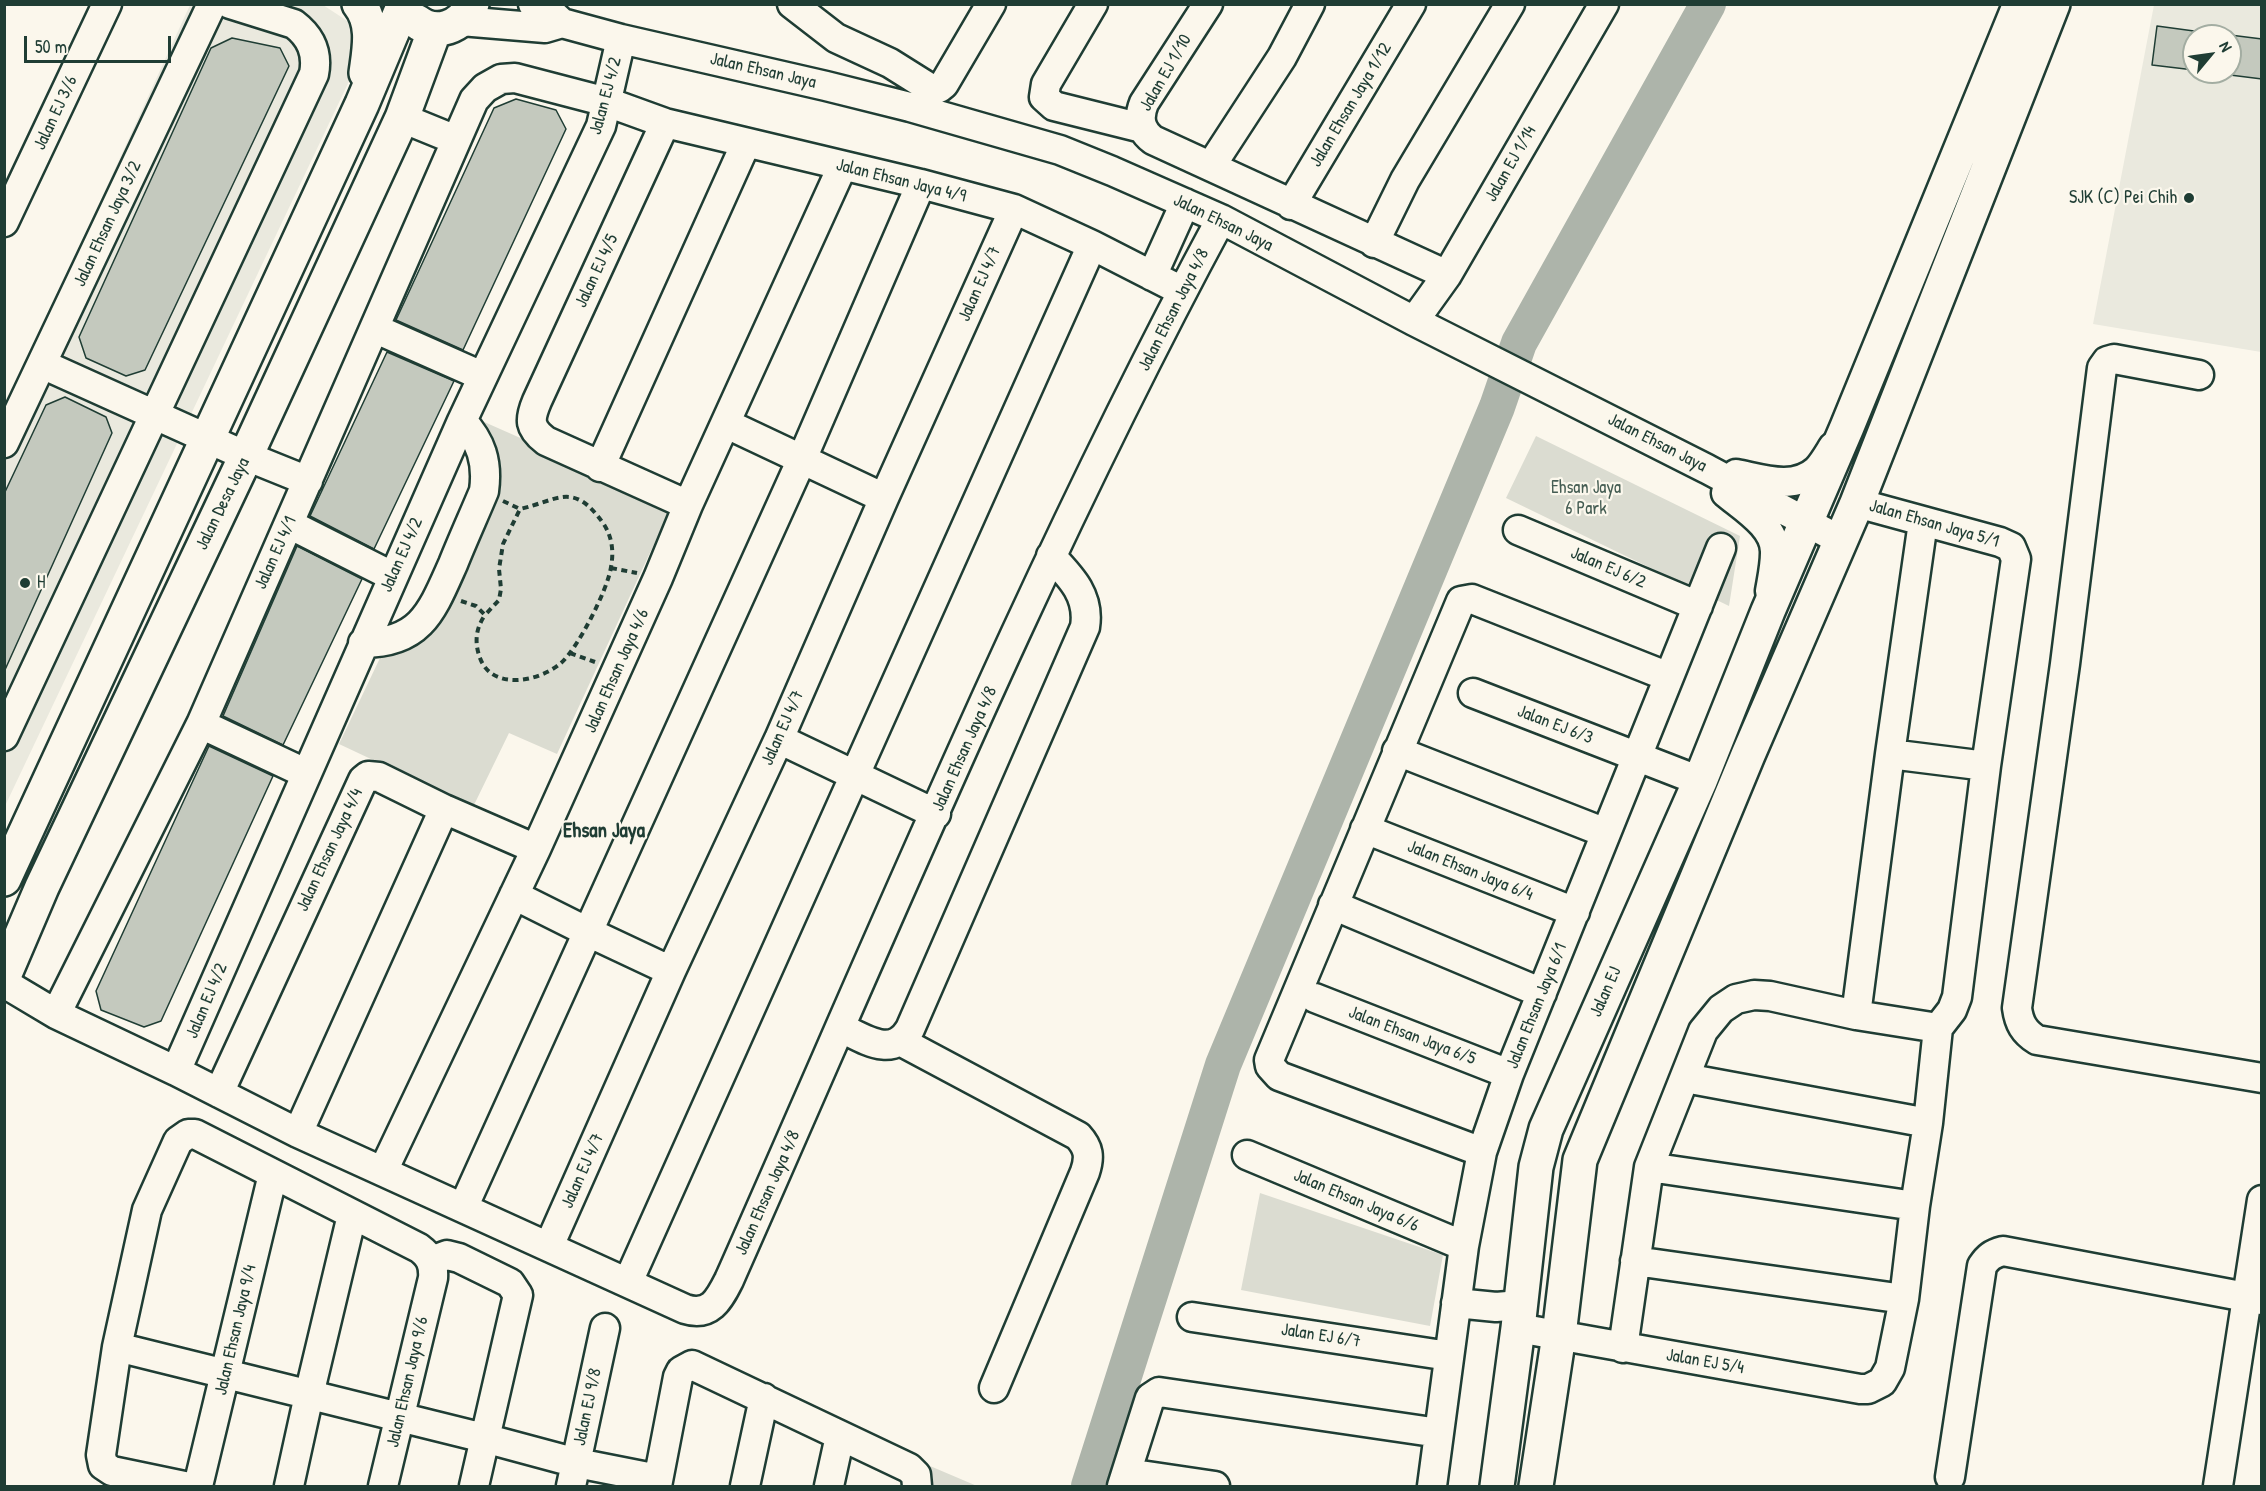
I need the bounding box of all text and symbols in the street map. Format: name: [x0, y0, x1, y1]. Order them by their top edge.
scale bar: [27, 24, 174, 62]
north arrow: [2182, 24, 2242, 84]
street label: Jalan EJ 1/10: [1135, 31, 1197, 115]
text: 50 m: [35, 34, 67, 59]
text: N: [2214, 37, 2238, 55]
street label: Jalan Ehsan Jaya 1/12: [1305, 39, 1397, 171]
street label: Jalan Ehsan Jaya: [708, 48, 818, 94]
street label: Jalan EJ 4/2: [585, 55, 627, 137]
street label: Jalan EJ 3/6: [29, 72, 83, 154]
street label: Jalan EJ 1/14: [1481, 122, 1541, 206]
street label: Jalan Ehsan Jaya 4/9: [834, 154, 968, 208]
street label: Jalan Ehsan Jaya 3/2: [69, 158, 147, 290]
place label: SJK (C) Pei Chih: [2069, 187, 2177, 209]
street label: Jalan Ehsan Jaya: [1170, 190, 1276, 256]
marker: SJK (C) Pei Chih: [2182, 191, 2196, 205]
street label: Jalan EJ 4/5: [571, 231, 623, 311]
street label: Jalan EJ 4/7: [954, 243, 1006, 325]
street label: Jalan Ehsan Jaya 4/8: [1134, 245, 1214, 375]
street label: Jalan Ehsan Jaya: [1604, 409, 1710, 477]
street label: Jalan Desa Jaya: [191, 454, 255, 554]
park label: Ehsan Jaya 6 Park: [1551, 477, 1621, 520]
street label: Jalan Ehsan Jaya 5/1: [1867, 495, 2001, 553]
street label: Jalan EJ 4/1: [250, 513, 302, 593]
street label: Jalan EJ 4/2: [376, 514, 428, 596]
street label: Jalan EJ 6/2: [1567, 542, 1649, 594]
place label: H: [37, 572, 45, 594]
marker: H: [18, 576, 32, 590]
street label: Jalan Ehsan Jaya 4/6: [580, 606, 654, 736]
street label: Jalan Ehsan Jaya 4/8: [928, 683, 1002, 815]
street label: Jalan EJ 4/7: [757, 687, 809, 769]
street label: Jalan EJ 6/3: [1514, 701, 1596, 749]
street label: Jalan Ehsan Jaya 4/4: [292, 785, 368, 915]
district label: Ehsan Jaya: [563, 818, 645, 844]
street label: Jalan Ehsan Jaya 6/4: [1404, 836, 1536, 906]
street label: Jalan Ehsan Jaya 6/1: [1502, 940, 1572, 1072]
street label: Jalan EJ 4/2: [182, 960, 232, 1042]
street label: Jalan EJ: [1585, 964, 1627, 1020]
street label: Jalan Ehsan Jaya 6/5: [1345, 1002, 1479, 1070]
street label: Jalan Ehsan Jaya 4/8: [731, 1127, 805, 1259]
street label: Jalan EJ 4/7: [557, 1130, 609, 1212]
street label: Jalan Ehsan Jaya 6/6: [1290, 1165, 1422, 1237]
street label: Jalan Ehsan Jaya 9/4: [211, 1263, 261, 1397]
street label: Jalan Ehsan Jaya 9/6: [382, 1315, 434, 1449]
street label: Jalan EJ 6/7: [1280, 1319, 1362, 1353]
street label: Jalan EJ 5/4: [1664, 1345, 1746, 1379]
street label: Jalan EJ 9/8: [569, 1366, 607, 1448]

